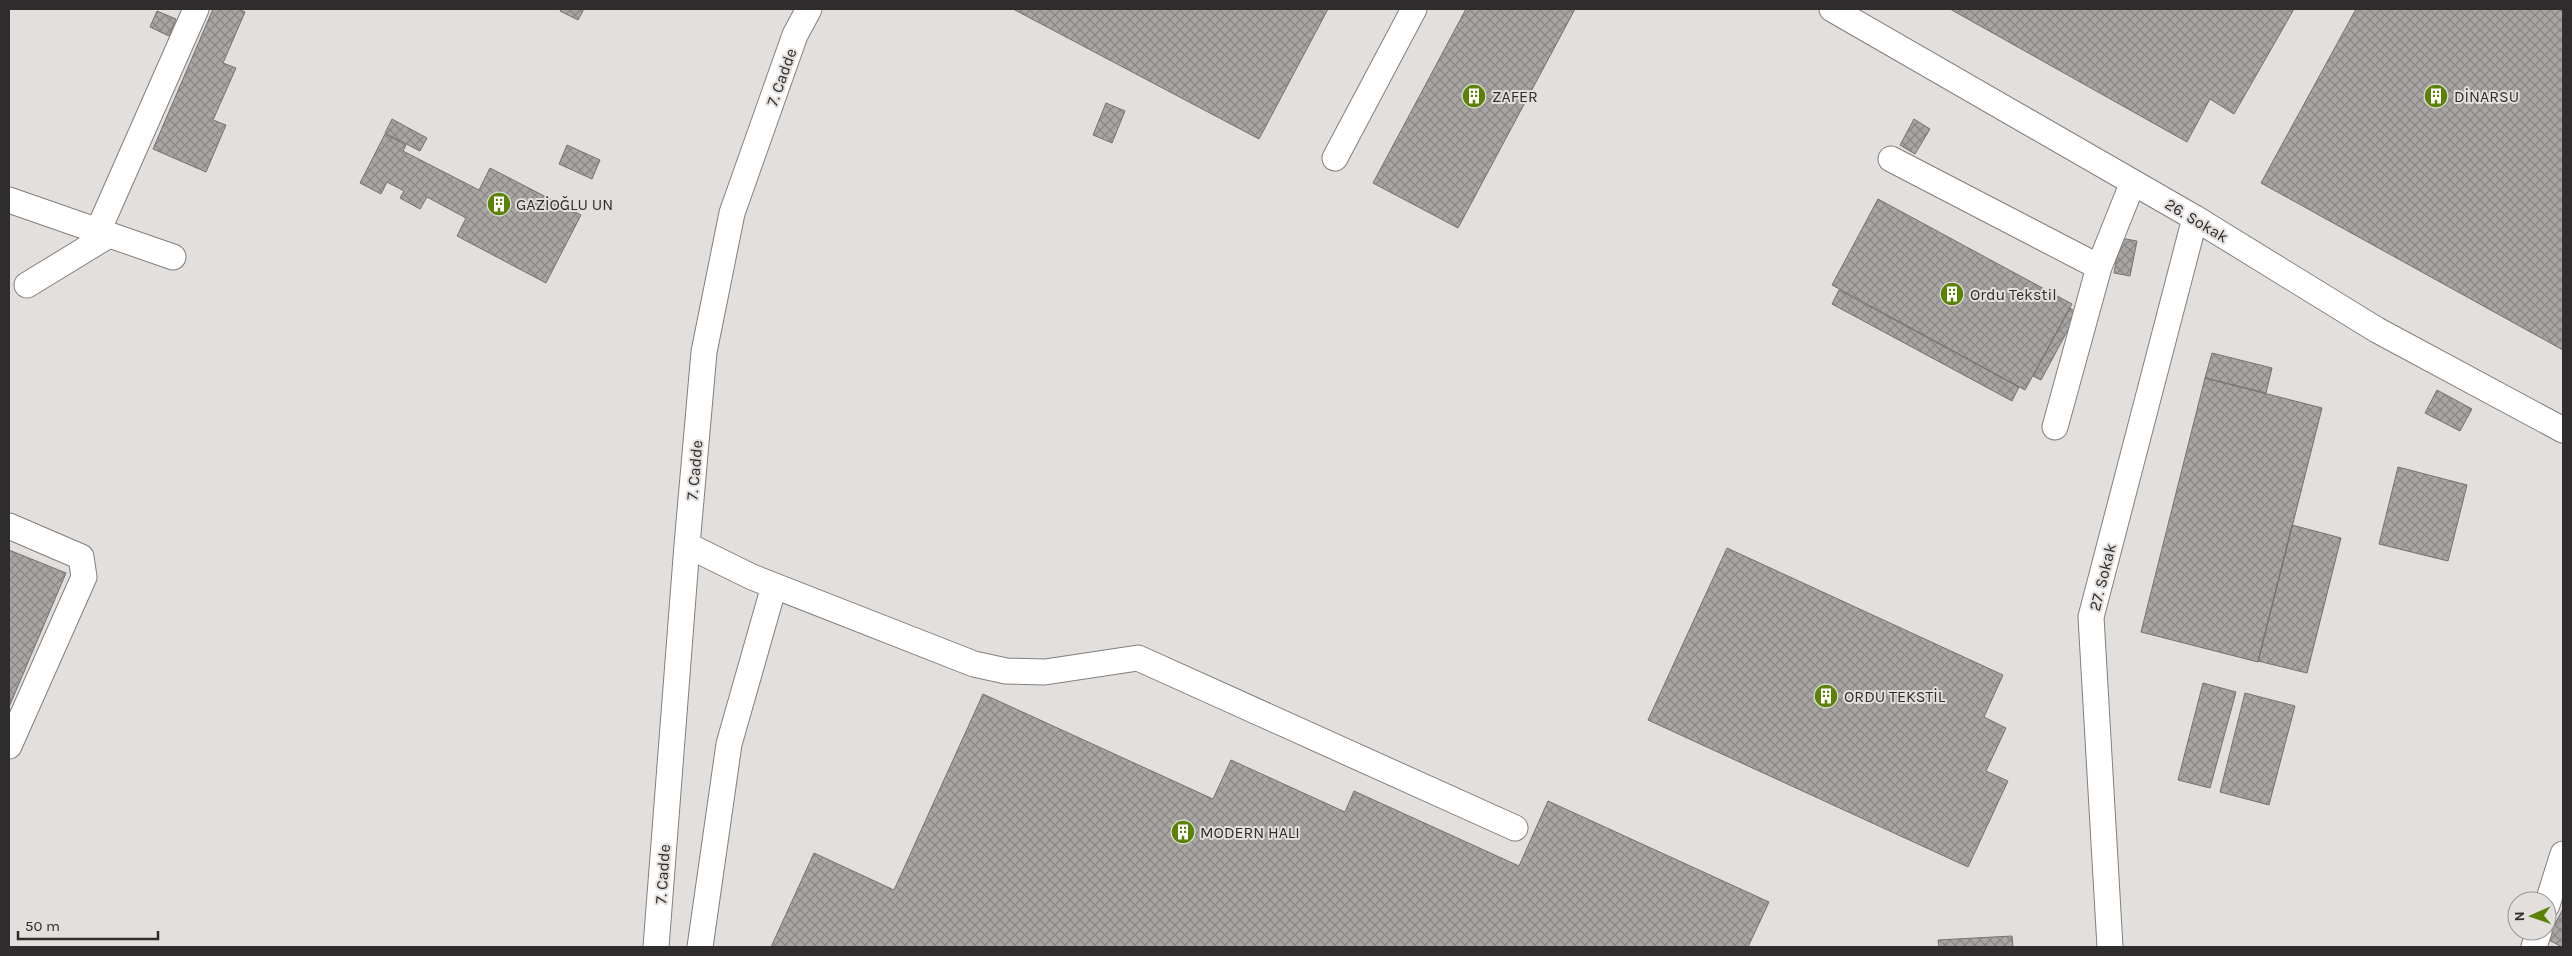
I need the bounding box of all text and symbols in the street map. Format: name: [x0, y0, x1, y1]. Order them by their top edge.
street label: 7. Cadde: [762, 46, 801, 109]
building icon: ZAFER: [1461, 83, 1487, 109]
building icon: DİNARSU: [2423, 83, 2449, 109]
place label: ZAFER: [1492, 87, 1538, 106]
place label: DİNARSU: [2454, 87, 2519, 106]
building icon: GAZİOĞLU UN: [486, 191, 512, 217]
street label: 26. Sokak: [2162, 194, 2232, 247]
place label: GAZİOĞLU UN: [516, 195, 613, 214]
building icon: Ordu Tekstil: [1939, 281, 1965, 307]
place label: Ordu Tekstil: [1970, 285, 2057, 304]
street label: 7. Cadde: [682, 439, 707, 501]
street label: 27. Sokak: [2085, 541, 2120, 613]
building icon: ORDU TEKSTİL: [1813, 683, 1839, 709]
place label: ORDU TEKSTİL: [1844, 687, 1946, 706]
building icon: MODERN HALI: [1170, 819, 1196, 845]
place label: MODERN HALI: [1200, 823, 1300, 842]
street label: 7. Cadde: [651, 843, 674, 905]
north arrow: [2507, 891, 2557, 941]
scale bar: [18, 908, 158, 940]
text: N: [2511, 911, 2528, 922]
text: 50 m: [25, 917, 60, 935]

